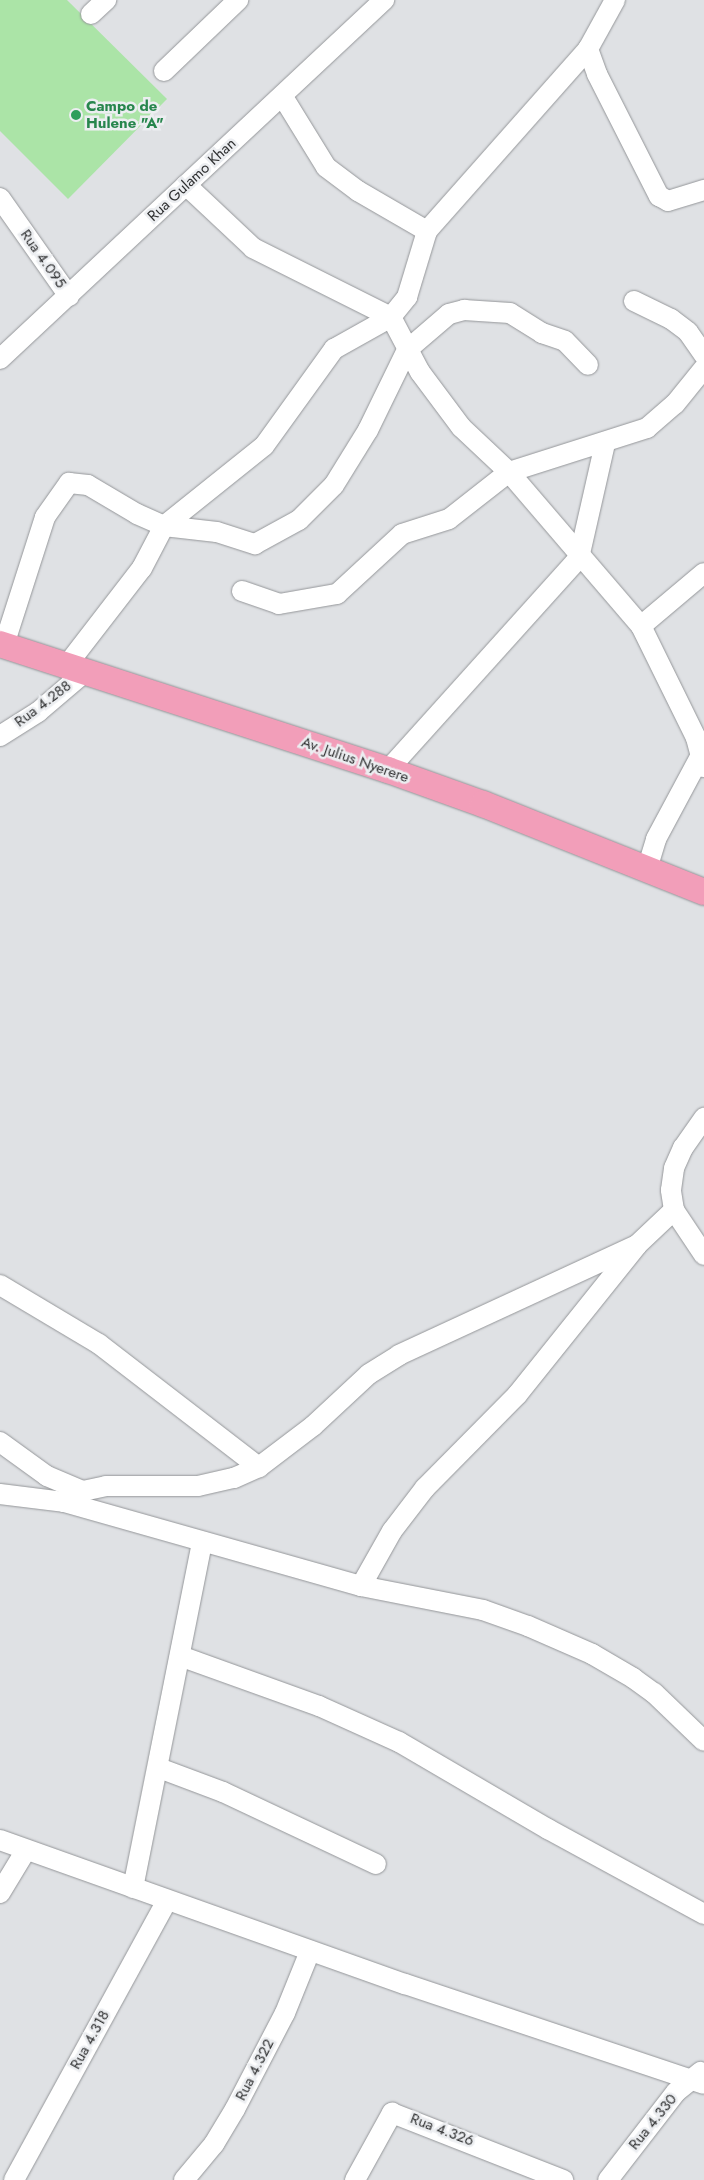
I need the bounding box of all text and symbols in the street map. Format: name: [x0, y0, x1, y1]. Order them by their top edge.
place label: Campo de Hulene "A": [86, 97, 164, 132]
marker: Campo de Hulene "A": [70, 109, 82, 121]
street label: Rua Gulamo Khan: [144, 135, 240, 225]
street label: Rua 4.095: [16, 226, 70, 292]
street label: Rua 4.288: [11, 677, 75, 731]
street label: Av. Julius Nyerere: [299, 733, 411, 787]
street label: Rua 4.318: [67, 2007, 113, 2073]
street label: Rua 4.322: [232, 2036, 278, 2104]
street label: Rua 4.330: [625, 2090, 681, 2154]
street label: Rua 4.326: [408, 2110, 476, 2150]

